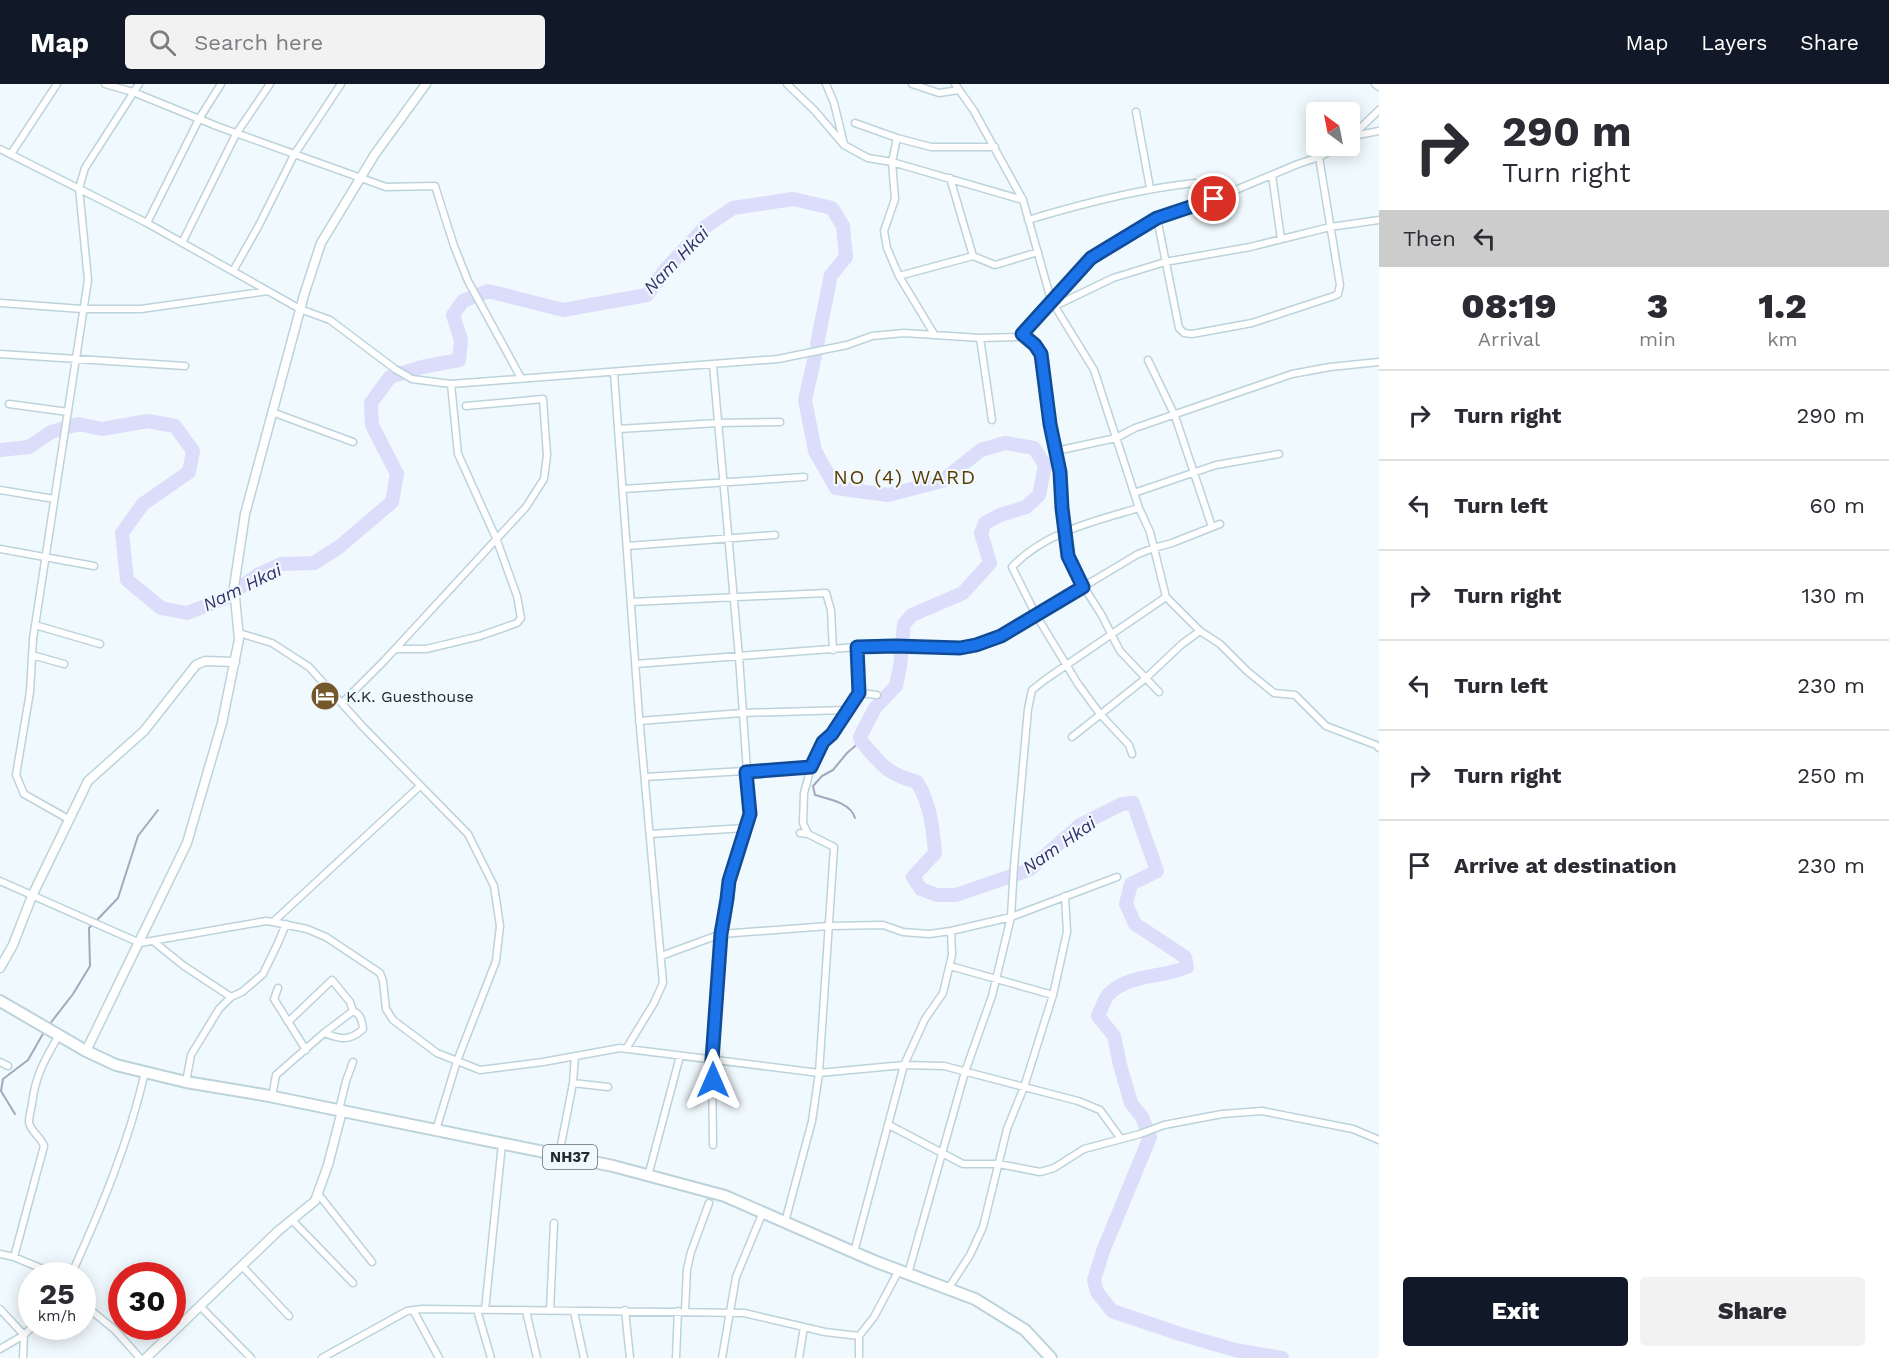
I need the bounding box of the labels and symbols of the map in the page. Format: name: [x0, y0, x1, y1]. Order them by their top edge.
north arrow: [1306, 102, 1360, 156]
pin: [1188, 173, 1239, 224]
water label: Nam Hkai: [639, 221, 714, 298]
district label: NO (4) WARD: [833, 465, 977, 489]
water label: Nam Hkai: [199, 558, 286, 615]
hotel icon: K.K. Guesthouse: [309, 680, 341, 712]
place label: K.K. Guesthouse: [346, 687, 474, 706]
water label: Nam Hkai: [1018, 811, 1101, 878]
position arrow: [681, 1048, 745, 1112]
road number: NH37: [543, 1145, 597, 1169]
speed limit sign: 30: [108, 1262, 186, 1340]

